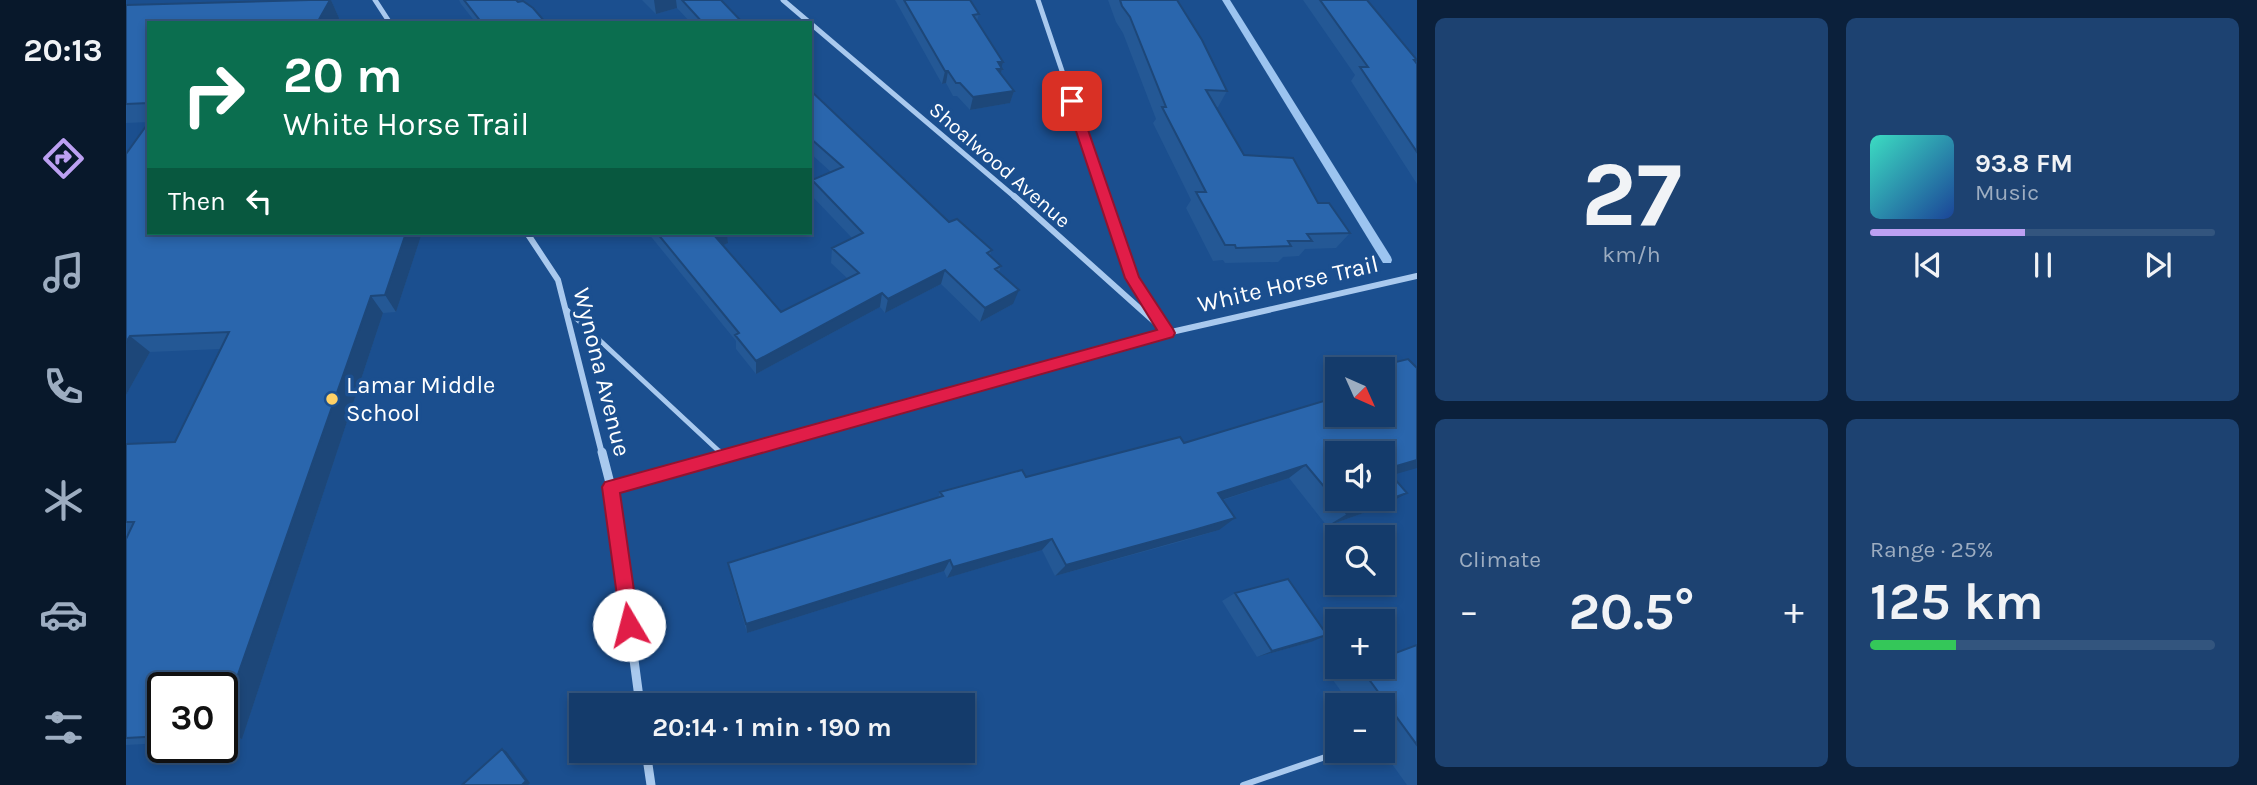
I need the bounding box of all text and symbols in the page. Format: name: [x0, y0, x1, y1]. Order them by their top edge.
text: 20:13: [23, 32, 103, 69]
text: 20 m: [283, 47, 403, 104]
icon: right: [168, 49, 259, 140]
pin: [1042, 71, 1102, 131]
icon: arrive: [1053, 82, 1091, 120]
street label: Shoalwood Avenue: [925, 97, 1075, 233]
text: White Horse Trail: [283, 106, 529, 143]
icon: directions: [39, 134, 88, 183]
text: 27: [1581, 142, 1682, 248]
text: 93.8 FM: [1975, 148, 2073, 179]
text: Music: [1975, 179, 2039, 206]
icon: left: [240, 182, 278, 220]
text: Then: [168, 186, 226, 217]
text: km/h: [1602, 241, 1661, 268]
icon: previous: [1909, 246, 1947, 284]
icon: pause: [2024, 246, 2062, 284]
icon: next: [2139, 246, 2177, 284]
icon: music: [39, 248, 88, 297]
street label: White Horse Trail: [1195, 250, 1381, 318]
street label: Wynona Avenue: [568, 285, 636, 459]
north arrow: [1325, 357, 1395, 427]
map controls: [1325, 357, 1395, 763]
icon: phone: [39, 362, 88, 411]
place label: Lamar Middle School: [346, 371, 495, 427]
marker: Lamar Middle School: [324, 391, 340, 407]
button: sound: [1325, 441, 1395, 511]
icon: climate: [39, 476, 88, 525]
button: search: [1325, 525, 1395, 595]
text: Range · 25%: [1870, 536, 1993, 563]
text: Climate: [1459, 546, 1541, 573]
text: 125 km: [1870, 571, 2044, 632]
text: 20.5°: [1569, 581, 1695, 642]
position arrow: [592, 588, 666, 662]
text: −: [1459, 589, 1479, 634]
text: +: [1784, 589, 1804, 634]
icon: car: [39, 590, 88, 639]
button: +: [1325, 609, 1395, 679]
speed limit sign: 30: [147, 672, 238, 763]
button: −: [1325, 693, 1395, 763]
icon: filters: [39, 703, 88, 752]
text: 20:14 · 1 min · 190 m: [652, 712, 892, 743]

